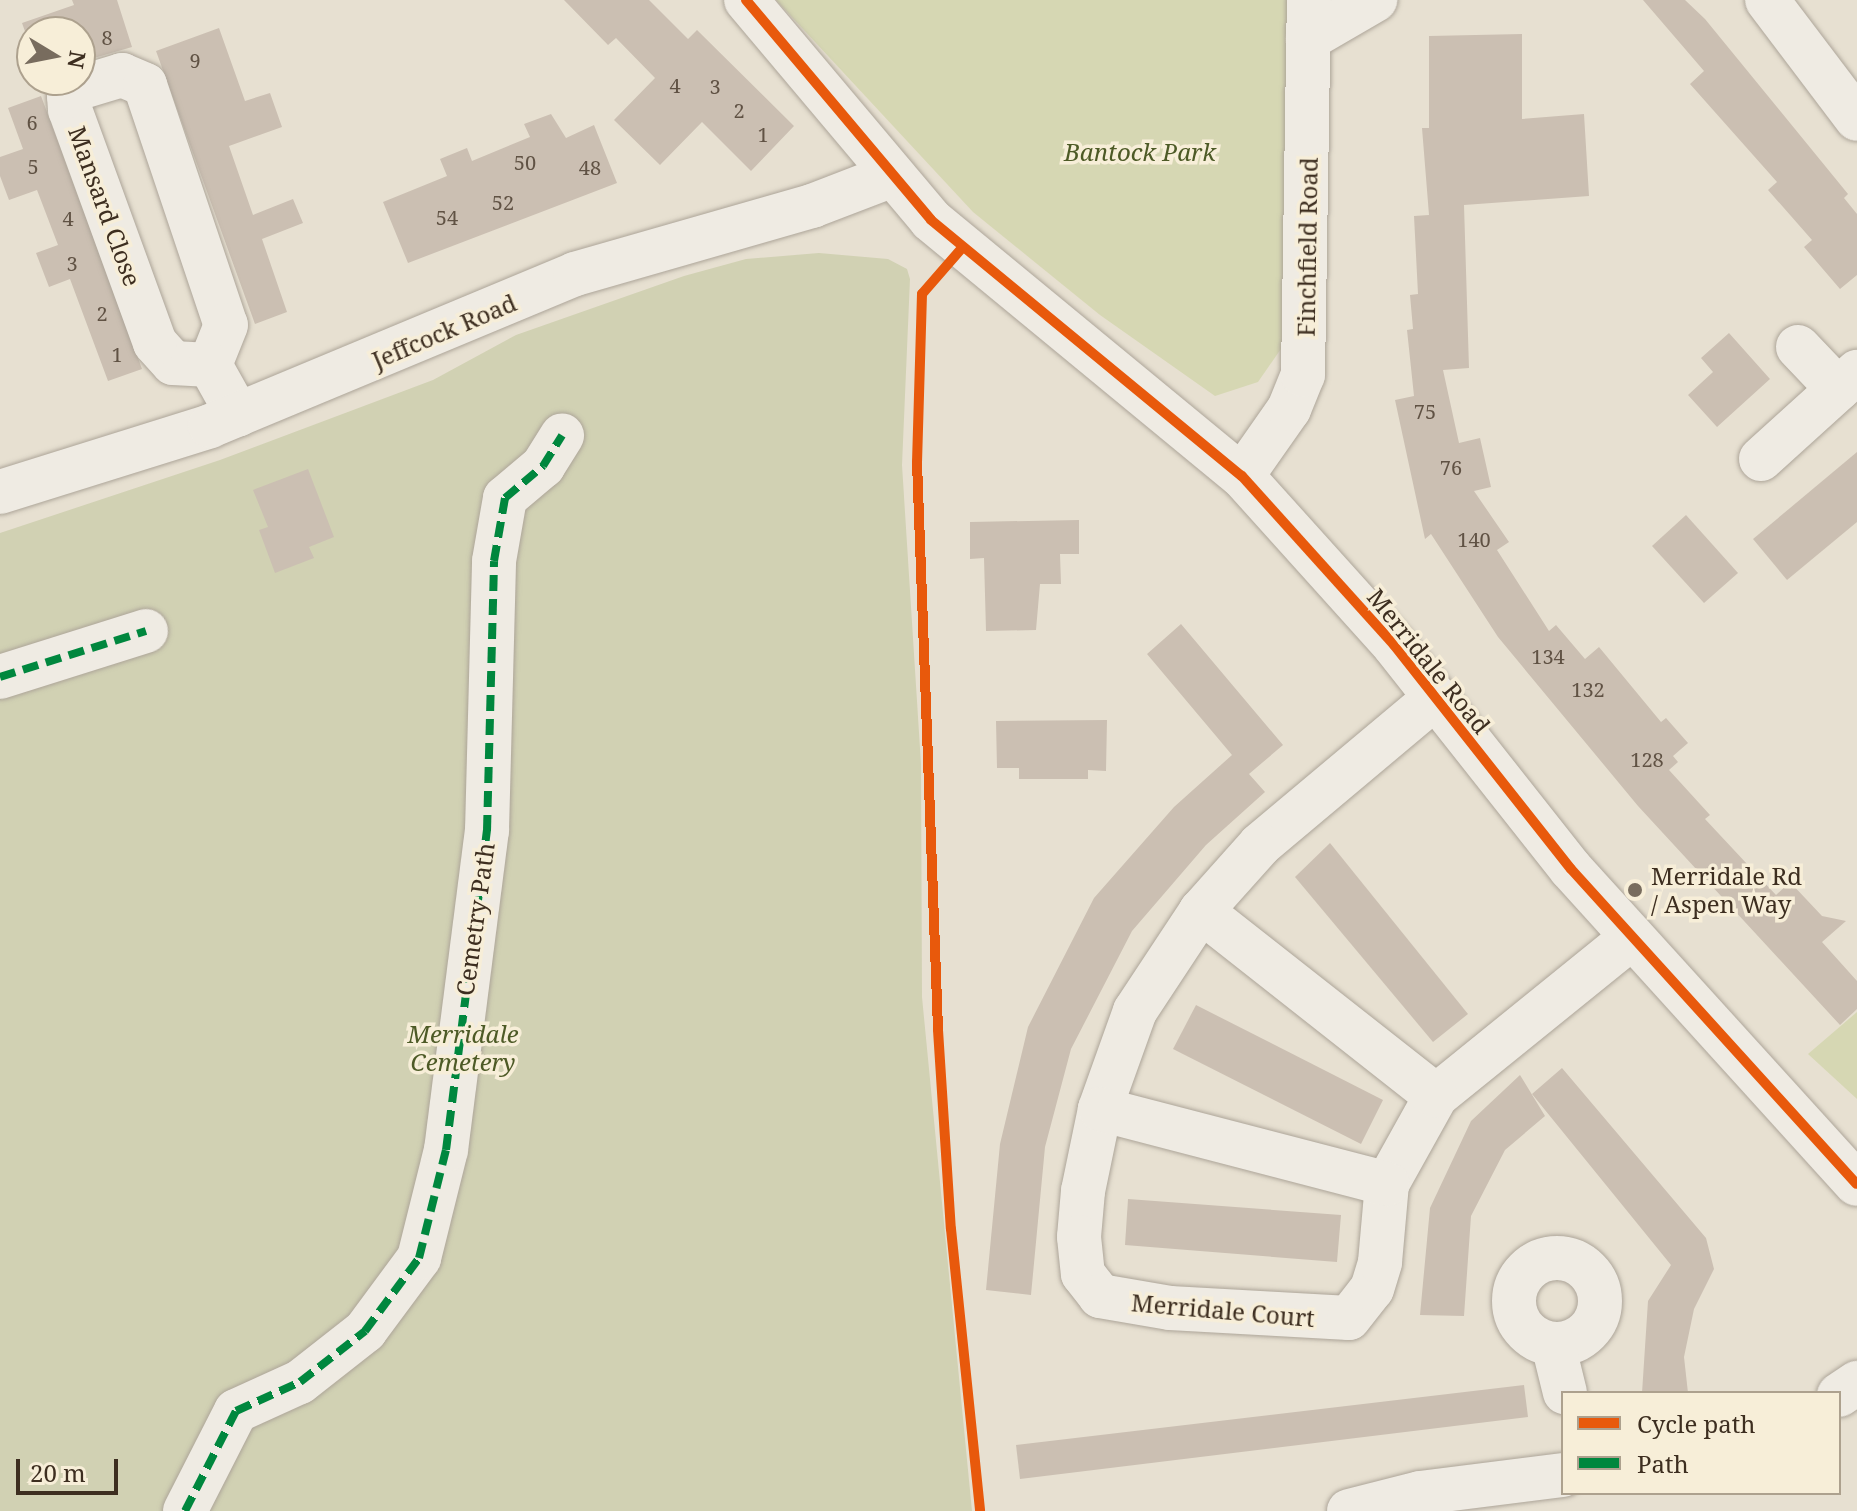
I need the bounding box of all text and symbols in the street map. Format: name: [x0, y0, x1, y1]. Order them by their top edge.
north arrow: [16, 16, 96, 96]
house number: 8: [101, 25, 113, 49]
house number: 9: [189, 48, 201, 72]
text: N: [61, 49, 94, 71]
house number: 4: [669, 73, 681, 97]
house number: 3: [709, 74, 721, 98]
house number: 2: [733, 98, 745, 122]
house number: 6: [26, 110, 38, 134]
street label: Mansard Close: [63, 122, 147, 290]
house number: 1: [757, 122, 769, 146]
park label: Bantock Park: [1064, 138, 1216, 166]
house number: 50: [514, 150, 536, 174]
house number: 5: [27, 154, 39, 178]
house number: 48: [579, 155, 601, 179]
street label: Finchfield Road: [1291, 157, 1323, 337]
house number: 52: [492, 190, 514, 214]
house number: 54: [436, 205, 458, 229]
house number: 4: [62, 206, 74, 230]
house number: 3: [66, 251, 78, 275]
street label: Jeffcock Road: [368, 288, 520, 374]
house number: 2: [96, 301, 108, 325]
house number: 1: [111, 342, 123, 366]
house number: 75: [1414, 399, 1436, 423]
house number: 76: [1440, 455, 1462, 479]
house number: 140: [1457, 527, 1491, 551]
street label: Merridale Road: [1362, 583, 1496, 739]
house number: 134: [1531, 644, 1565, 668]
house number: 132: [1571, 677, 1605, 701]
house number: 128: [1630, 747, 1664, 771]
street label: Cemetry Path: [450, 841, 500, 997]
place label: Merridale Rd / Aspen Way: [1651, 862, 1802, 918]
marker: Merridale Rd / Aspen Way: [1626, 881, 1644, 899]
park label: Merridale Cemetery: [407, 1020, 519, 1076]
street label: Merridale Court: [1130, 1288, 1316, 1332]
legend: [1561, 1391, 1841, 1495]
text: Cycle path: [1637, 1407, 1756, 1440]
scale bar: [20, 1443, 122, 1493]
text: Path: [1637, 1447, 1689, 1480]
text: 20 m: [30, 1456, 86, 1489]

